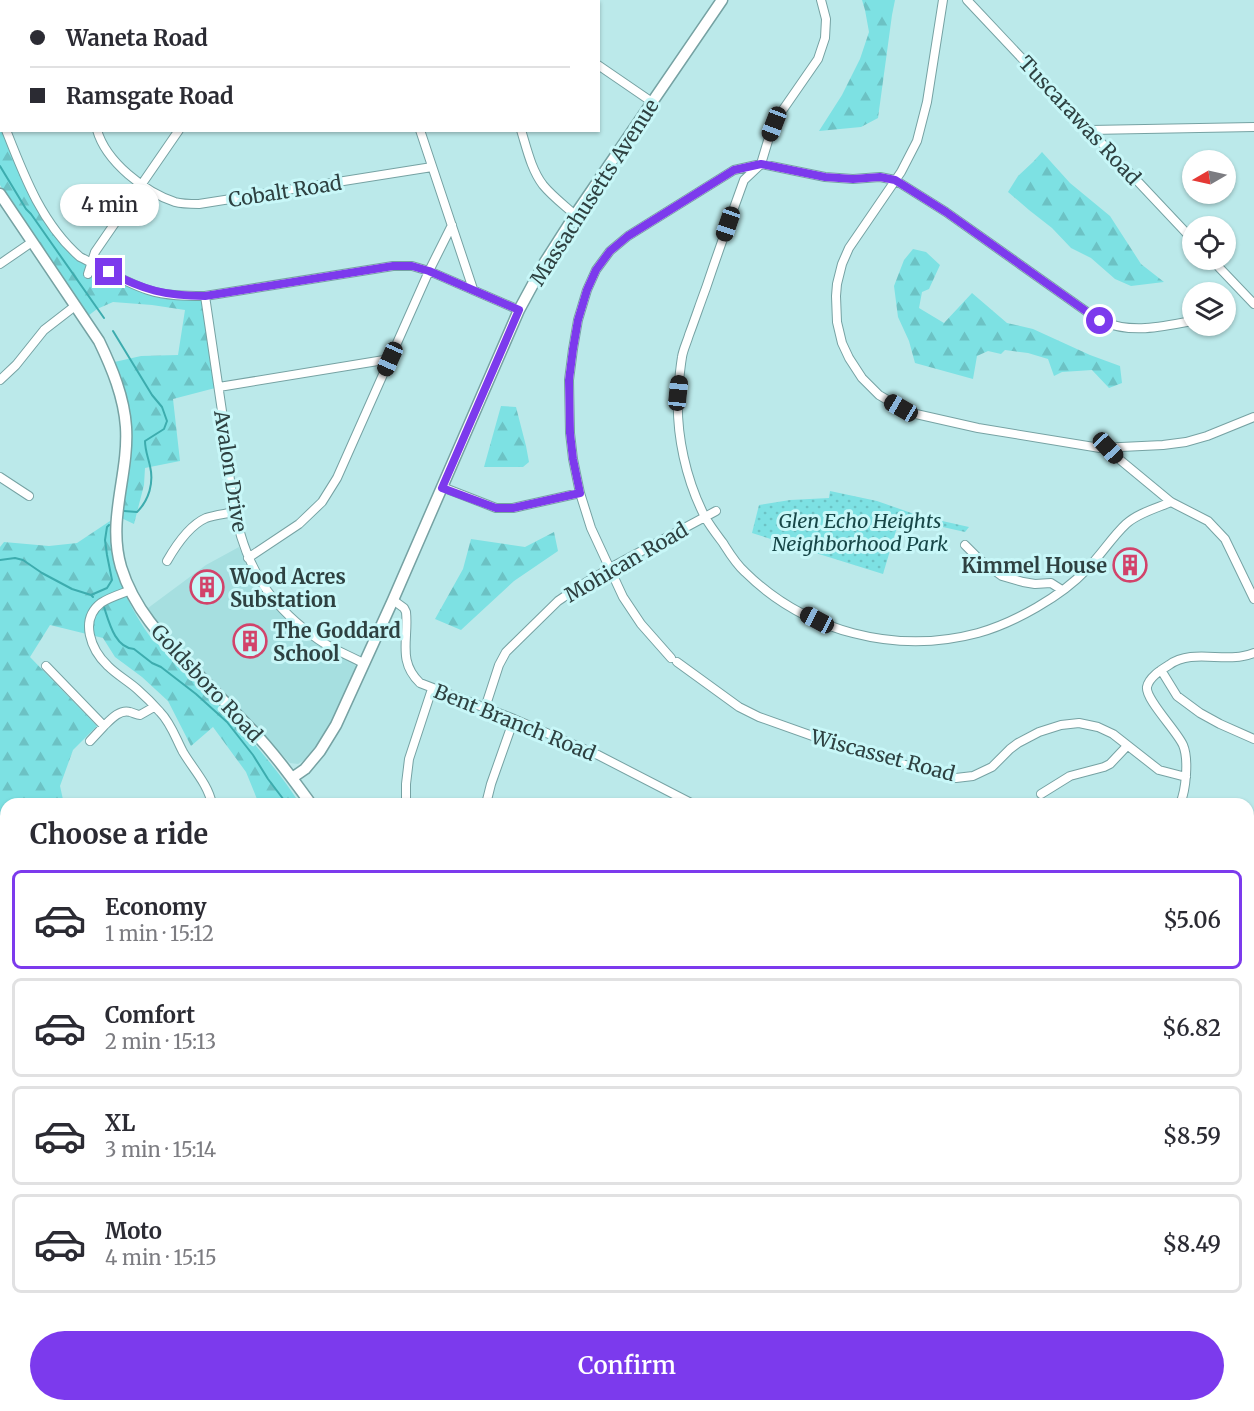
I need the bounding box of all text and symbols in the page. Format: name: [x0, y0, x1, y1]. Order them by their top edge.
text: Waneta Road: [66, 24, 208, 52]
street label: Tuscarawas Road: [1014, 50, 1146, 190]
text: Ramsgate Road: [66, 82, 234, 110]
street label: Massachusetts Avenue: [524, 94, 664, 290]
car: [759, 104, 789, 144]
north arrow: [1182, 150, 1236, 204]
map controls: [1182, 150, 1236, 336]
street label: Cobalt Road: [226, 170, 344, 212]
callout: 4 min: [60, 185, 158, 227]
text: 4 min: [81, 192, 138, 217]
car: [714, 204, 742, 244]
button: locate: [1182, 216, 1236, 270]
route end: [95, 258, 122, 285]
button: layers: [1182, 282, 1236, 336]
route start: [1086, 307, 1113, 334]
car: [374, 339, 406, 379]
car: [667, 374, 689, 412]
car: [881, 391, 921, 425]
street label: Avalon Drive: [209, 407, 253, 534]
car: [1089, 429, 1127, 467]
park label: Glen Echo Heights Neighborhood Park: [772, 508, 948, 556]
street label: Mohican Road: [560, 517, 692, 607]
building icon: Kimmel House: [1112, 547, 1148, 583]
place label: Kimmel House: [961, 553, 1107, 578]
place label: Wood Acres Substation: [229, 564, 346, 612]
building icon: Wood Acres Substation: [189, 569, 225, 605]
car: [797, 604, 837, 636]
place label: The Goddard School: [273, 618, 401, 666]
street label: Goldsboro Road: [146, 619, 268, 747]
building icon: The Goddard School: [232, 623, 268, 659]
street label: Bent Branch Road: [430, 678, 600, 766]
street label: Wiscasset Road: [807, 723, 958, 786]
text: Choose a ride: [30, 817, 208, 851]
icon: car: [33, 893, 87, 947]
text: Economy: [105, 893, 206, 921]
text: $5.06: [1163, 906, 1221, 934]
text: 1 min · 15:12: [105, 921, 214, 946]
icon: car: [33, 1001, 87, 1055]
text: Comfort: [105, 1001, 195, 1029]
text: $6.82: [1162, 1014, 1221, 1042]
text: 2 min · 15:13: [105, 1029, 216, 1054]
icon: car: [33, 1109, 87, 1163]
text: XL: [105, 1109, 135, 1137]
text: $8.59: [1163, 1122, 1221, 1150]
text: 3 min · 15:14: [105, 1137, 216, 1162]
icon: car: [33, 1217, 87, 1271]
text: Moto: [105, 1217, 162, 1245]
text: $8.49: [1163, 1230, 1221, 1258]
text: 4 min · 15:15: [105, 1245, 217, 1270]
button: Confirm: [30, 1331, 1224, 1400]

